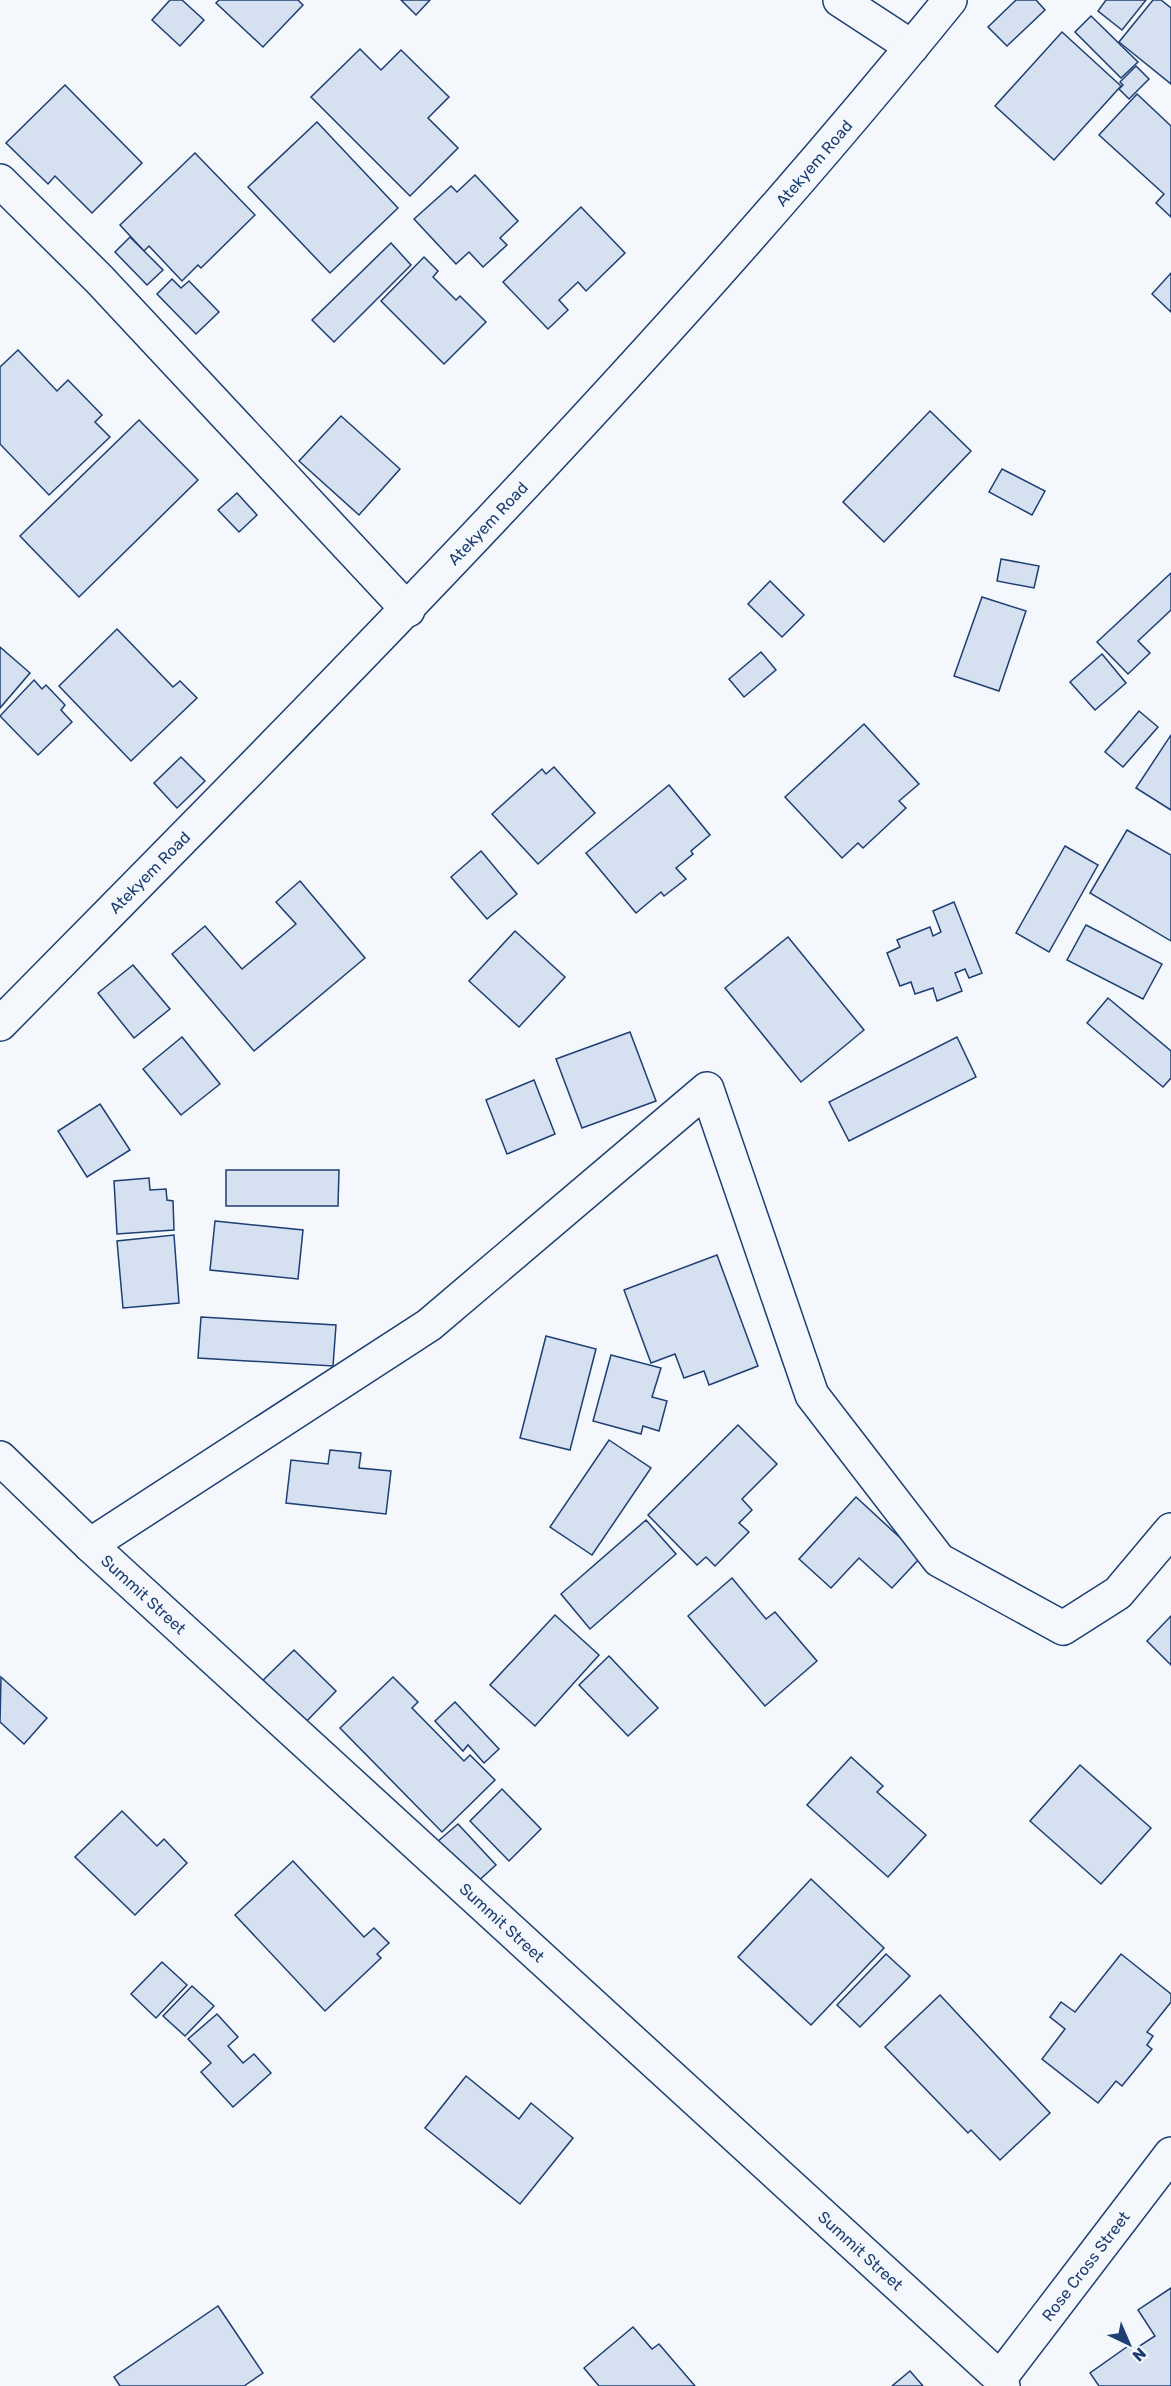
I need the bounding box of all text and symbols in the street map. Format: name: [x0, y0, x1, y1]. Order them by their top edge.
street label: Atekyem Road: [772, 116, 856, 210]
street label: Atekyem Road: [444, 478, 531, 569]
street label: Atekyem Road: [105, 827, 194, 917]
street label: Summit Street: [97, 1551, 190, 1638]
street label: Summit Street: [456, 1879, 549, 1966]
street label: Summit Street: [814, 2207, 907, 2294]
street label: Rose Cross Street: [1038, 2207, 1133, 2325]
north arrow: [1099, 2314, 1159, 2374]
text: N: [1128, 2344, 1150, 2365]

